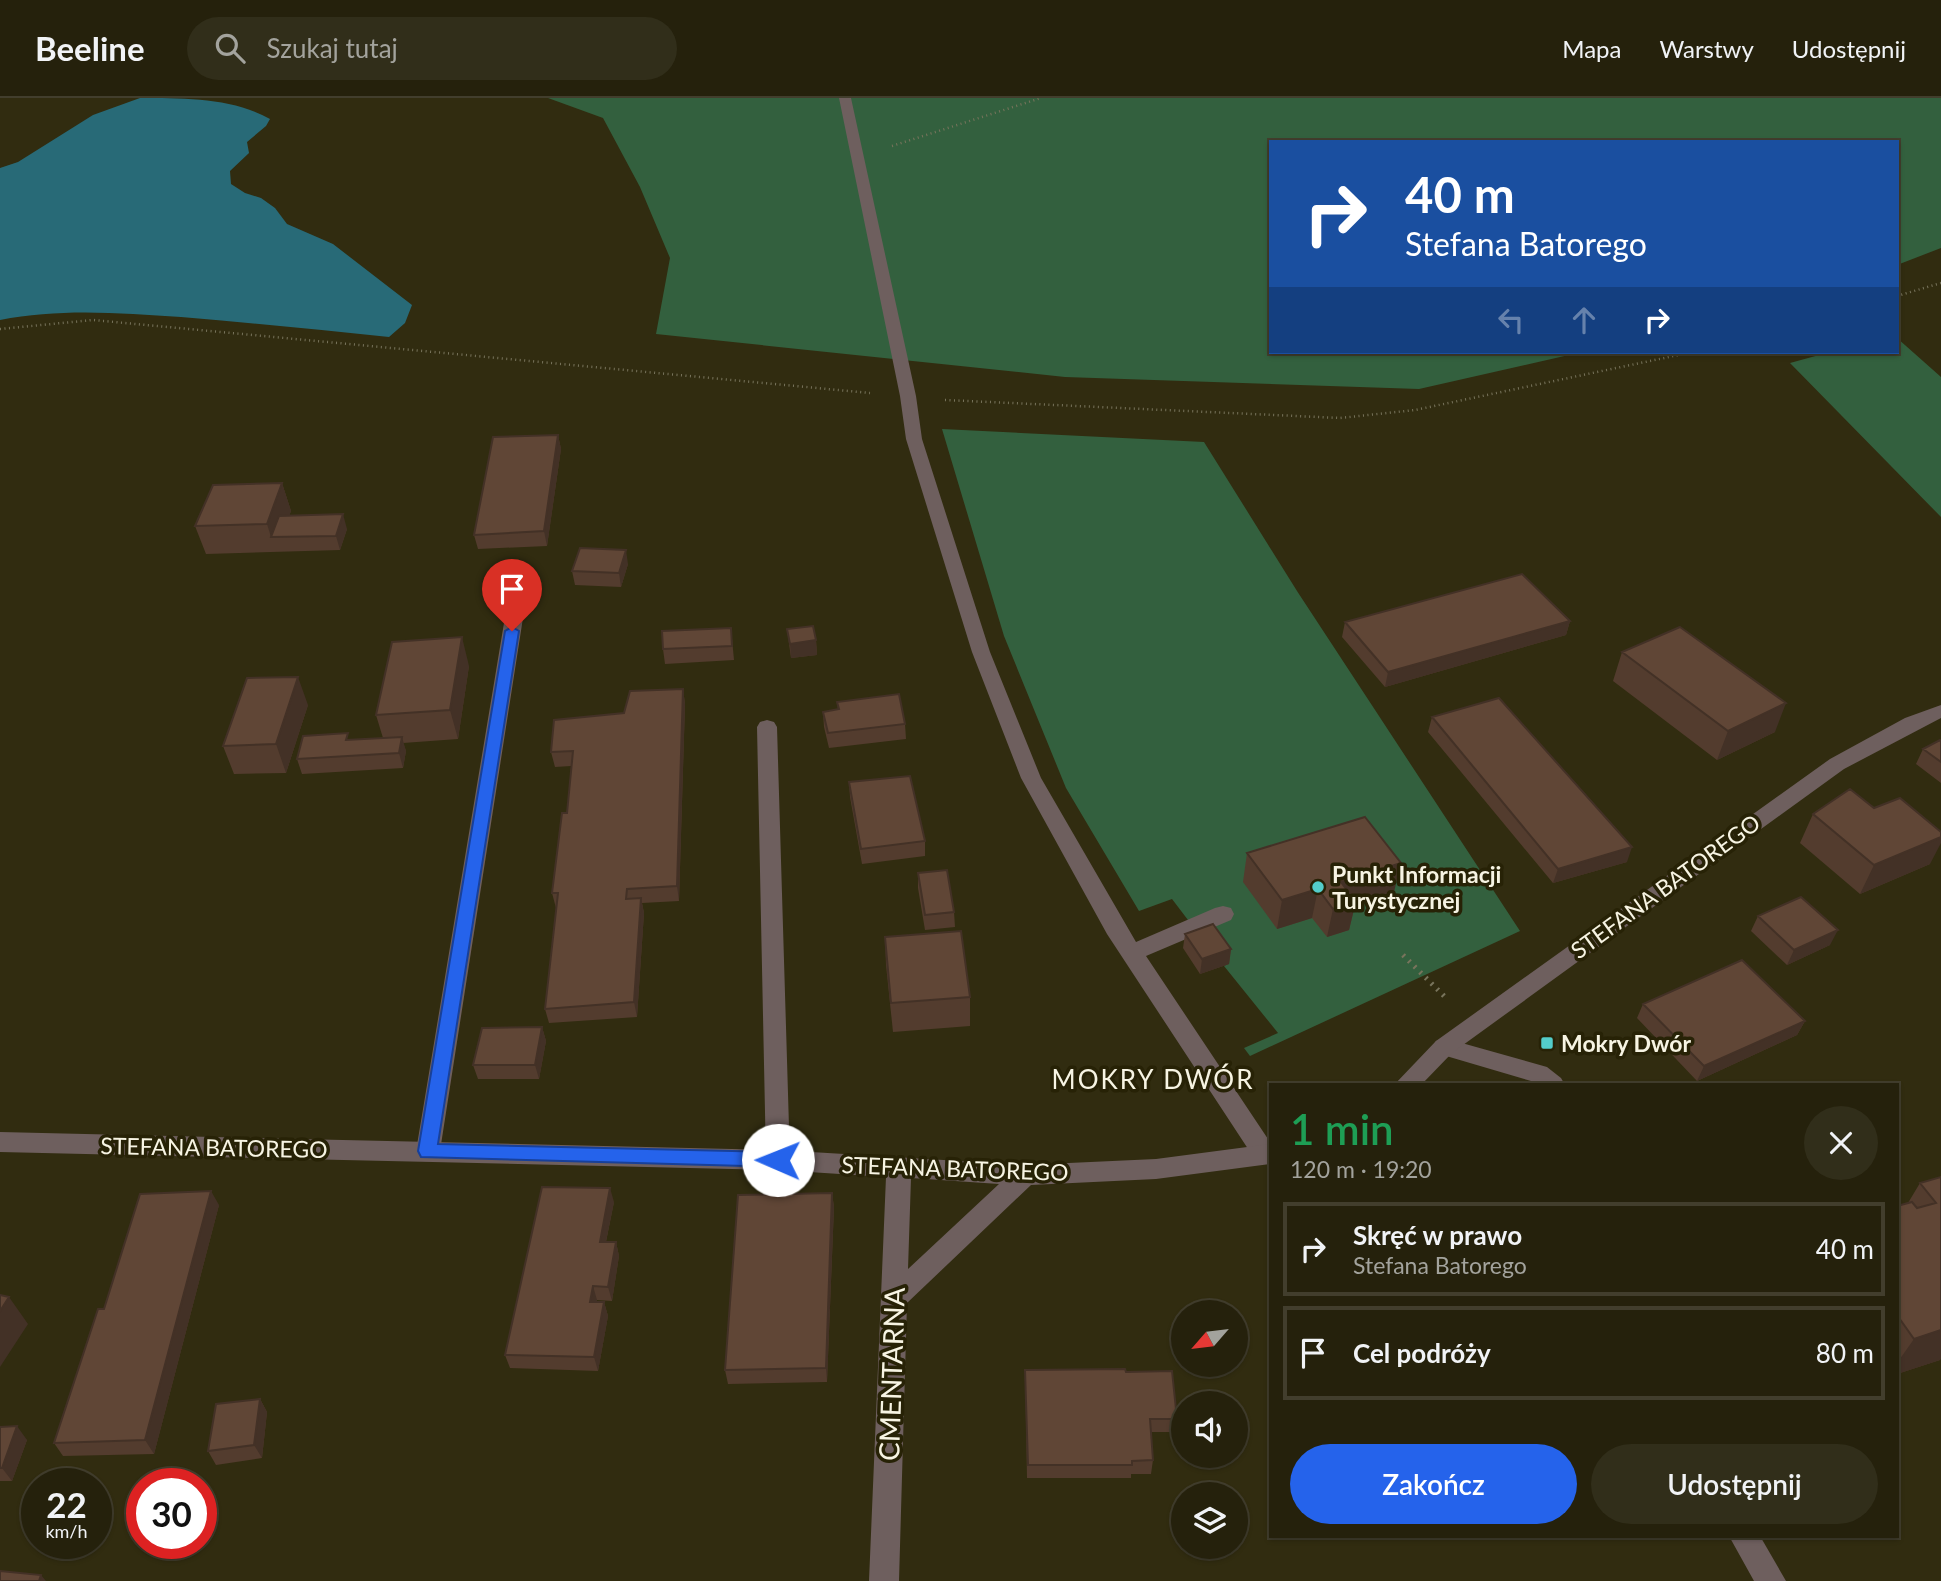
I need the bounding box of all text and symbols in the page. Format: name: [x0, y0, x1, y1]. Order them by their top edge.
search box: [187, 17, 677, 80]
text: Beeline: [35, 28, 145, 68]
icon: search: [211, 29, 249, 67]
text: Szukaj tutaj: [267, 32, 398, 64]
text: Mapa: [1562, 34, 1621, 63]
text: Warstwy: [1659, 34, 1754, 63]
text: Udostępnij: [1792, 34, 1906, 63]
text: 40 m: [1405, 165, 1515, 223]
icon: right: [1290, 168, 1381, 259]
text: Stefana Batorego: [1405, 224, 1647, 263]
icon: left: [1492, 301, 1530, 339]
icon: ahead: [1565, 301, 1603, 339]
icon: right: [1638, 301, 1676, 339]
pin: [482, 559, 542, 631]
icon: arrive: [493, 570, 531, 608]
street label: STEFANA BATOREGO: [1565, 808, 1765, 964]
place label: Punkt Informacji Turystycznej: [1332, 860, 1501, 914]
marker: Punkt Informacji Turystycznej: [1310, 879, 1326, 895]
place label: Mokry Dwór: [1561, 1029, 1692, 1057]
marker: Mokry Dwór: [1539, 1035, 1555, 1051]
district label: MOKRY DWÓR: [1052, 1063, 1254, 1095]
text: 1 min: [1290, 1104, 1394, 1154]
button: close: [1804, 1106, 1878, 1180]
position arrow: [741, 1123, 815, 1197]
street label: STEFANA BATOREGO: [100, 1131, 328, 1163]
street label: STEFANA BATOREGO: [841, 1150, 1069, 1186]
text: 120 m · 19:20: [1290, 1155, 1432, 1183]
text: Skręć w prawo: [1353, 1219, 1522, 1251]
icon: right: [1294, 1230, 1332, 1268]
text: 40 m: [1816, 1233, 1874, 1265]
text: Stefana Batorego: [1353, 1251, 1527, 1279]
street label: CMENTARNA: [871, 1287, 911, 1461]
north arrow: [1171, 1300, 1248, 1377]
map controls: [1171, 1300, 1248, 1559]
icon: arrive: [1294, 1334, 1332, 1372]
text: Cel podróży: [1353, 1337, 1491, 1369]
text: 80 m: [1816, 1337, 1874, 1369]
button: sound: [1171, 1391, 1248, 1468]
button: Zakończ: [1290, 1444, 1577, 1524]
button: Udostępnij: [1591, 1444, 1878, 1524]
speed limit sign: 30: [126, 1468, 217, 1559]
button: layers: [1171, 1482, 1248, 1559]
text: 22: [46, 1483, 87, 1525]
text: km/h: [45, 1520, 88, 1542]

